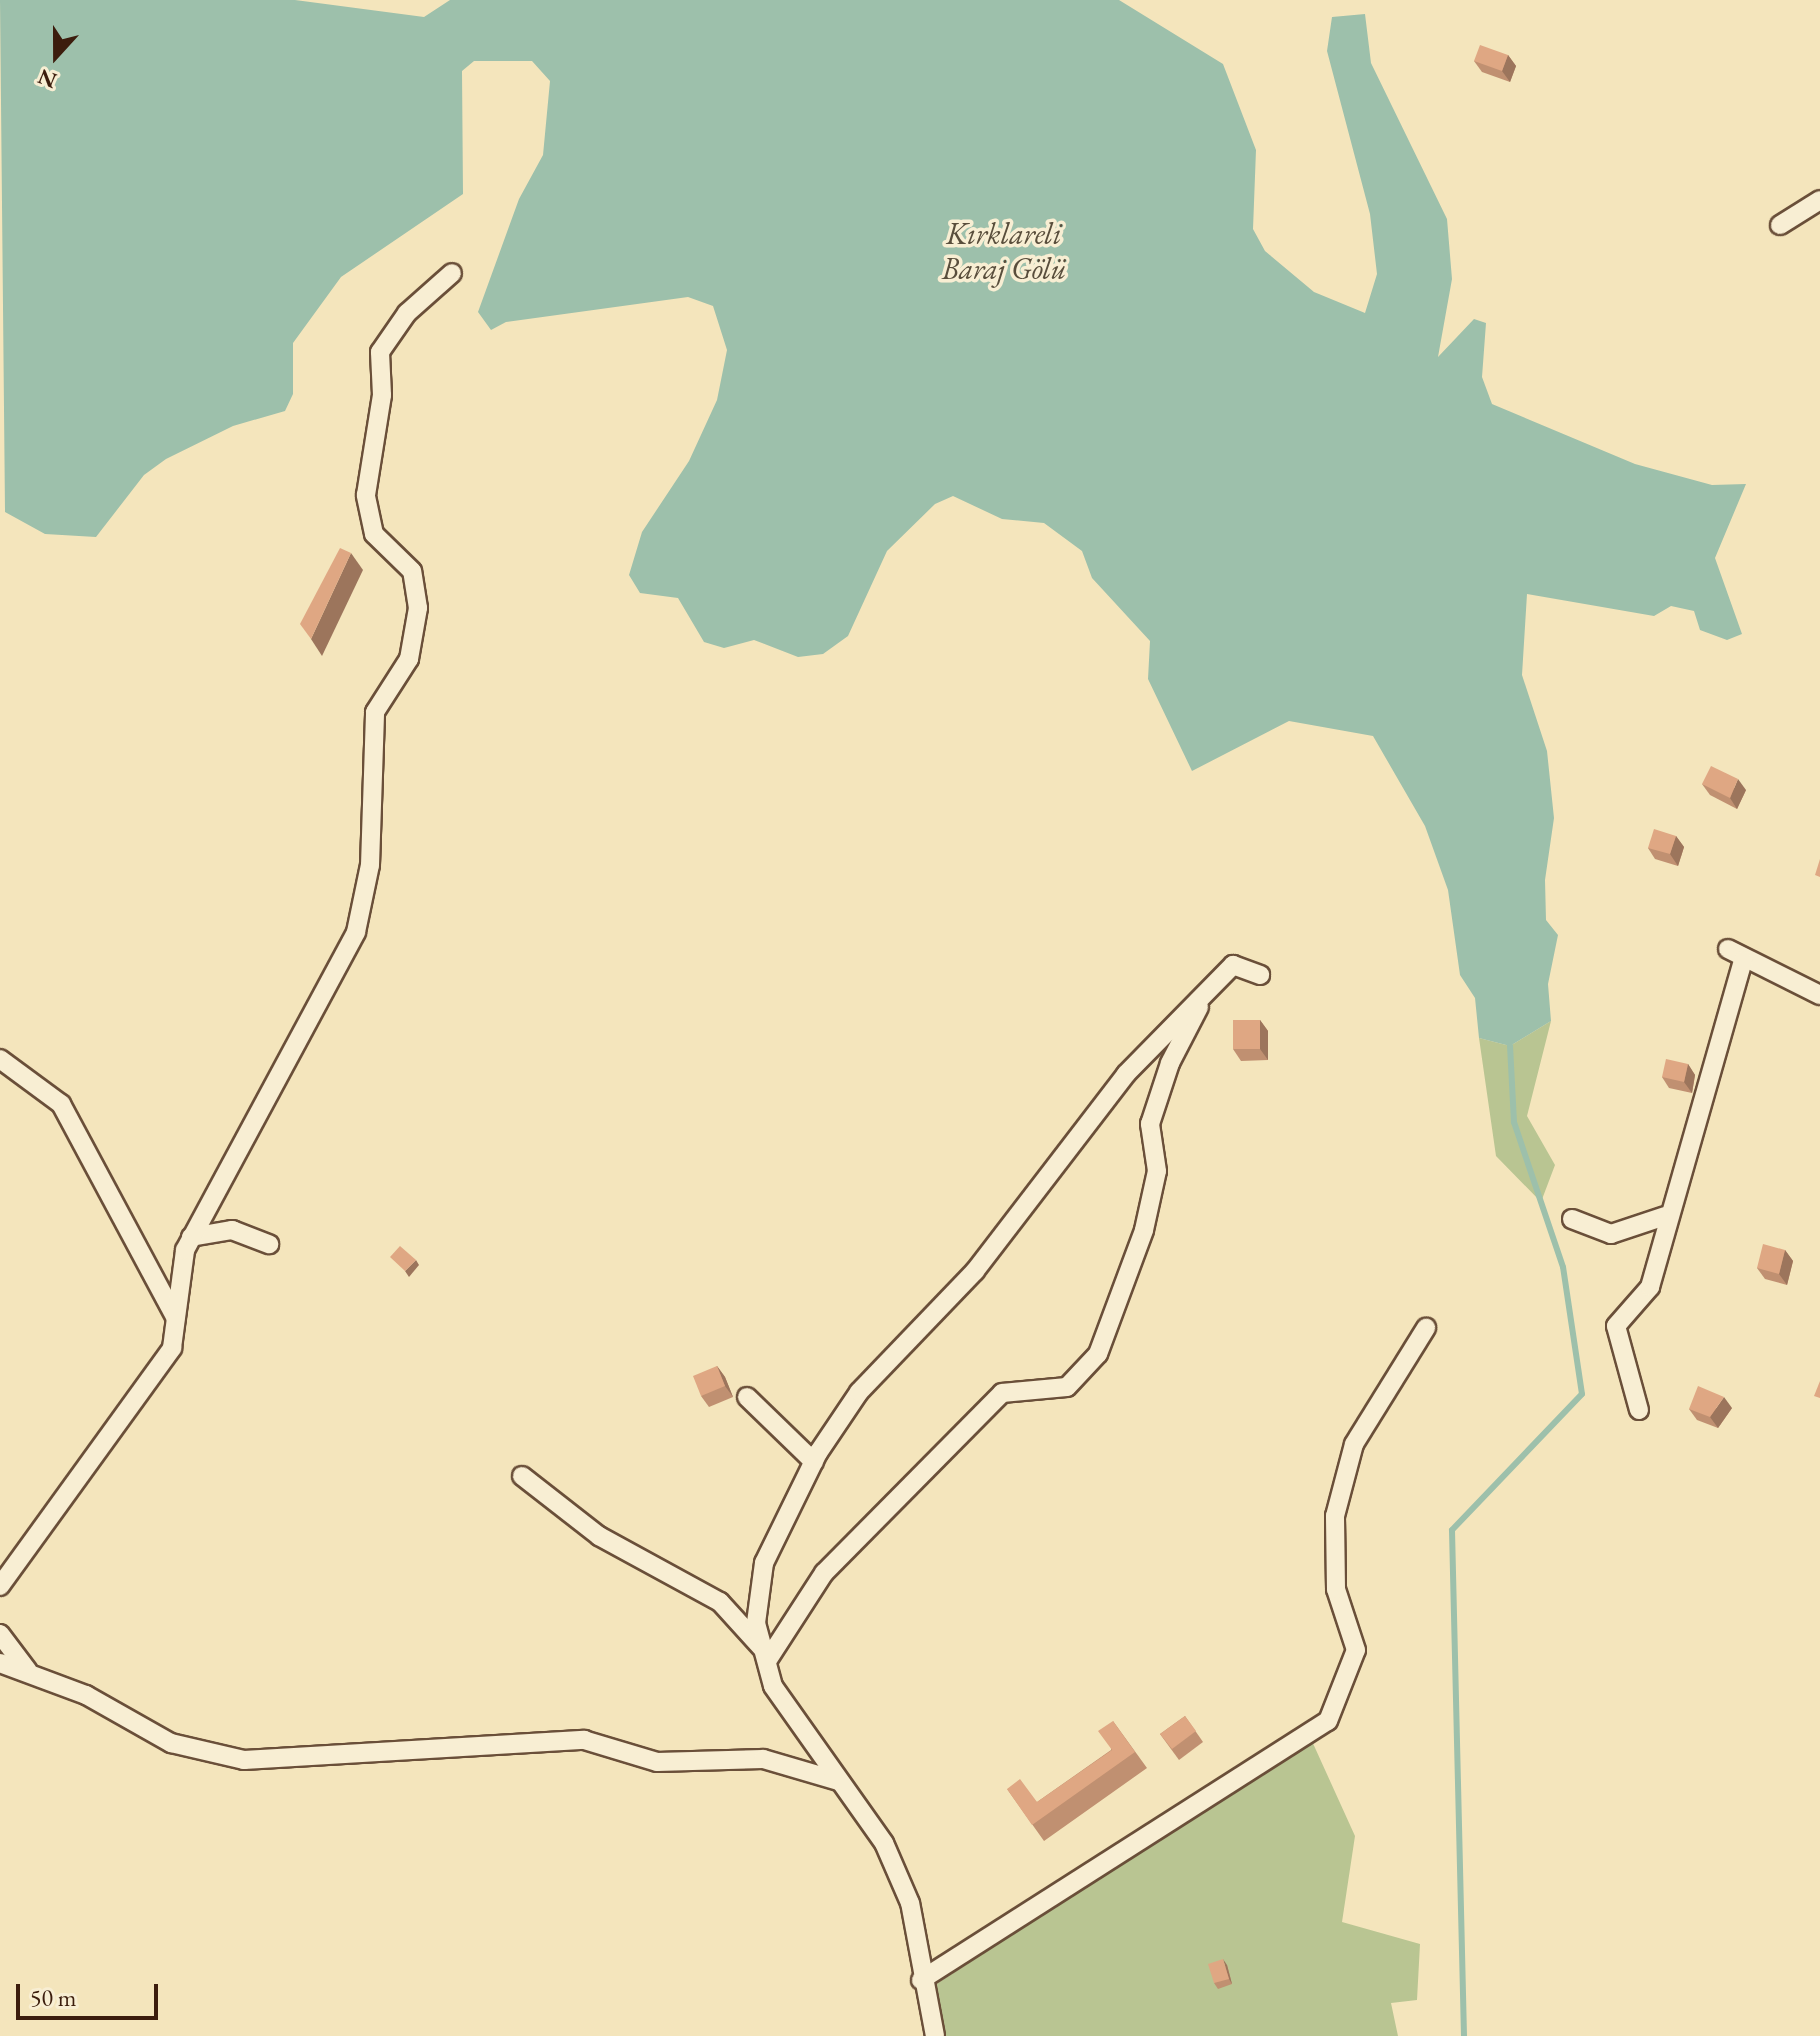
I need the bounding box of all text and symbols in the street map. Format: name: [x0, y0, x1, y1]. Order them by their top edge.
north arrow: [16, 16, 96, 96]
text: N: [34, 62, 61, 96]
water label: Kırklareli Baraj Gölü: [942, 216, 1066, 286]
scale bar: [20, 1968, 162, 2018]
text: 50 m: [30, 1982, 77, 2013]

